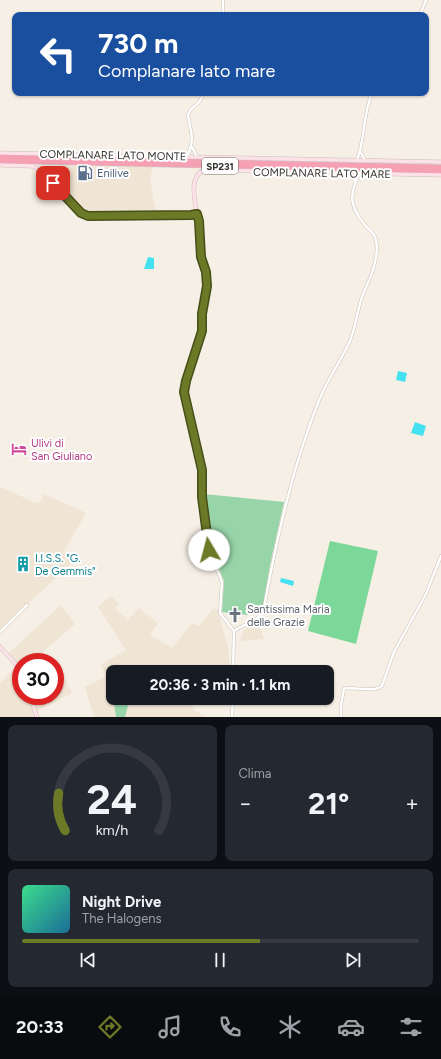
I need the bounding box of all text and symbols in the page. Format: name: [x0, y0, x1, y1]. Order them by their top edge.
text: 730 m: [98, 26, 178, 60]
icon: left: [32, 28, 84, 80]
text: Complanare lato mare: [98, 60, 275, 82]
street label: COMPLANARE LATO MONTE: [40, 148, 186, 163]
road number: SP231: [202, 158, 238, 174]
fuel station icon: Enilive: [76, 164, 94, 182]
pin: [36, 166, 70, 200]
street label: COMPLANARE LATO MARE: [253, 166, 391, 181]
place label: Enilive: [97, 167, 129, 180]
icon: arrive: [42, 172, 64, 194]
place label: Ulivi di San Giuliano: [31, 437, 92, 463]
hotel icon: Ulivi di San Giuliano: [10, 440, 28, 458]
position arrow: [188, 529, 230, 571]
place label: I.I.S.S. "G. De Gemmis": [35, 552, 96, 578]
building icon: I.I.S.S. "G. De Gemmis": [14, 555, 32, 573]
place label: Santissima Maria delle Grazie: [247, 603, 330, 629]
church icon: Santissima Maria delle Grazie: [226, 606, 244, 624]
speed limit sign: 30: [12, 653, 64, 705]
text: 20:36 · 3 min · 1.1 km: [150, 676, 290, 694]
text: Clima: [239, 766, 271, 781]
text: 24: [87, 774, 137, 824]
text: 21°: [308, 785, 349, 822]
text: −: [239, 790, 252, 817]
text: +: [405, 790, 419, 817]
text: km/h: [96, 821, 129, 839]
text: Night Drive: [82, 893, 161, 911]
text: The Halogens: [82, 911, 162, 926]
icon: previous: [77, 949, 99, 971]
icon: pause: [209, 949, 231, 971]
icon: next: [342, 949, 364, 971]
icon: directions: [96, 1013, 124, 1041]
icon: music: [156, 1013, 184, 1041]
icon: phone: [216, 1013, 244, 1041]
icon: climate: [276, 1013, 304, 1041]
icon: car: [337, 1013, 365, 1041]
icon: filters: [397, 1013, 425, 1041]
text: 20:33: [16, 1016, 64, 1038]

